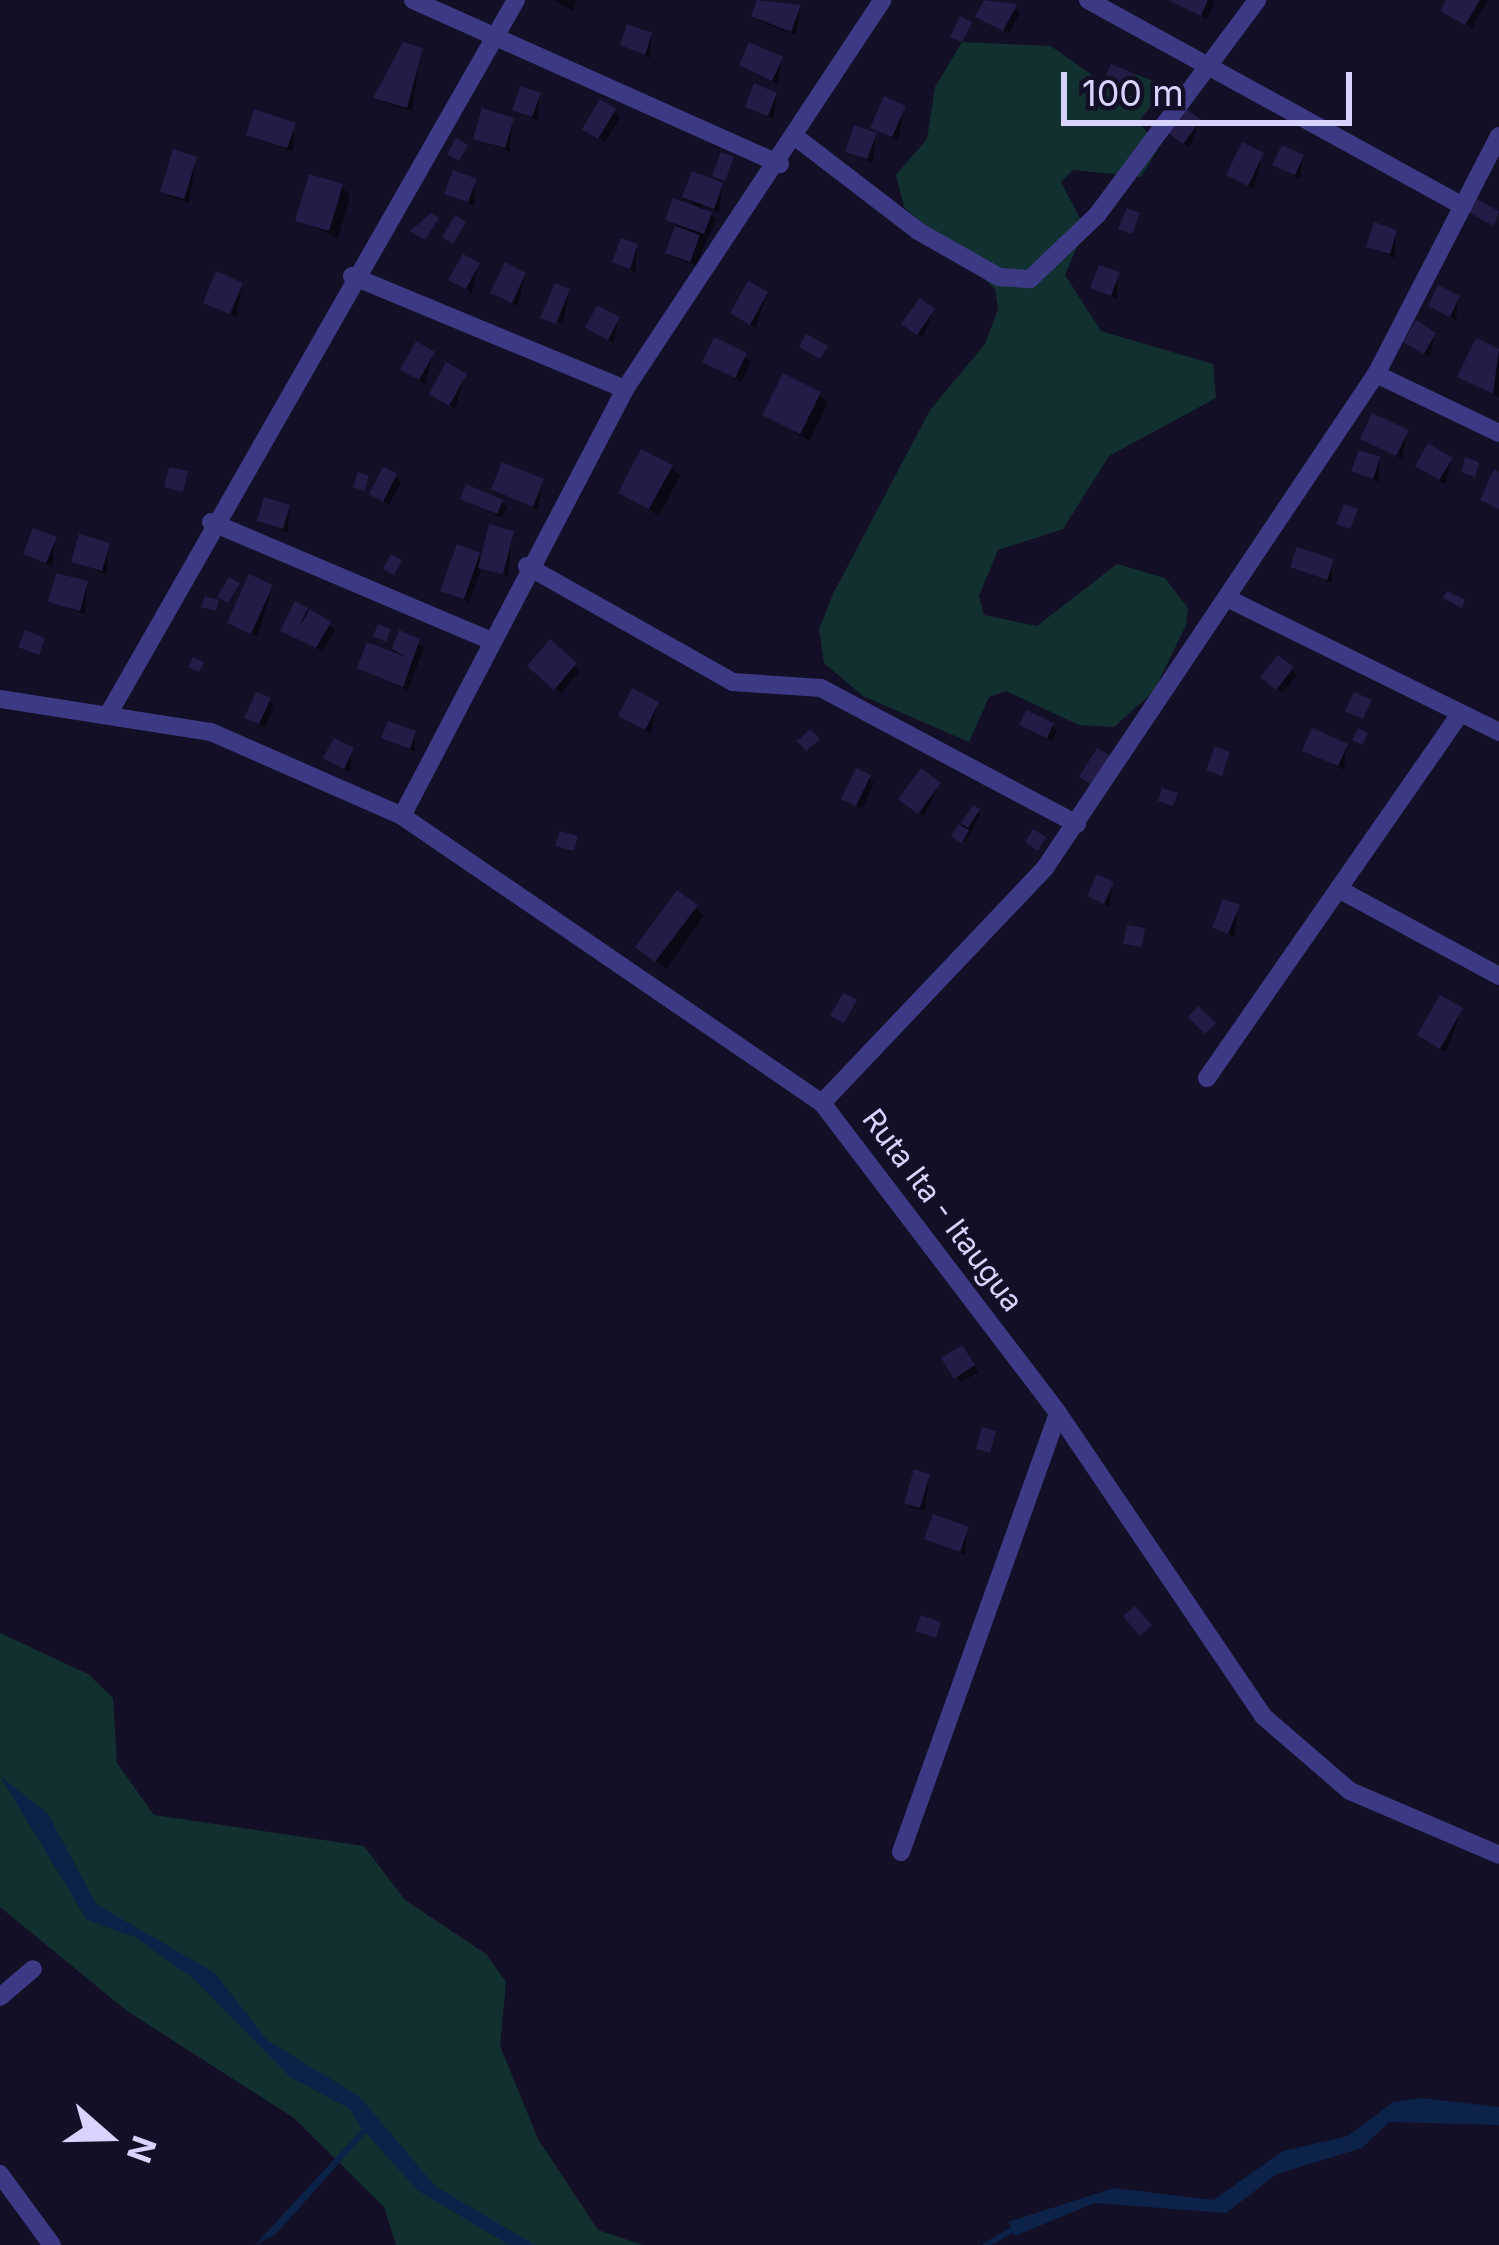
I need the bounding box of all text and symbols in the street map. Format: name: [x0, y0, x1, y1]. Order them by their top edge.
scale bar: [1067, 48, 1358, 122]
text: 100 m: [1082, 71, 1184, 115]
street label: Ruta Ita - Itaugua: [855, 1102, 1031, 1318]
north arrow: [48, 2077, 168, 2197]
text: N: [119, 2131, 165, 2168]

